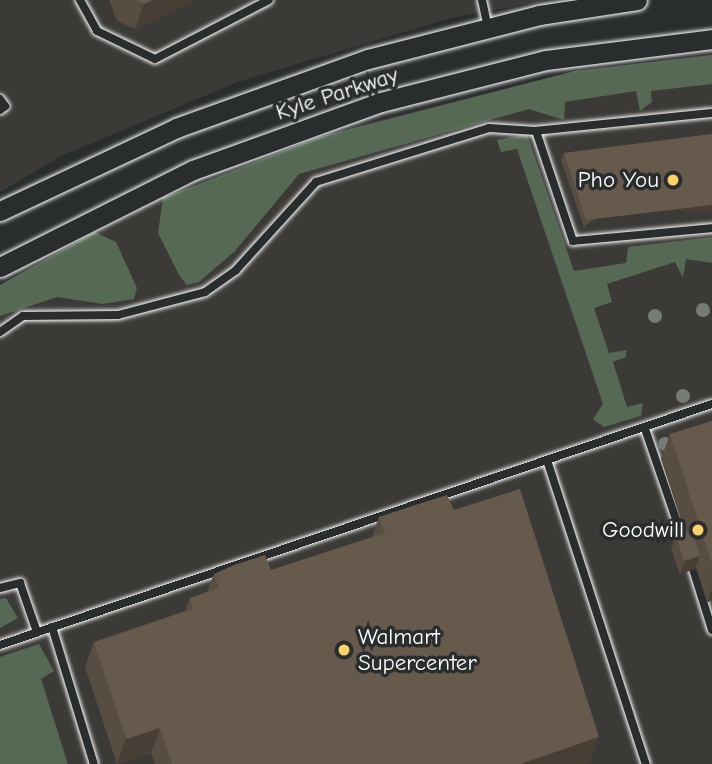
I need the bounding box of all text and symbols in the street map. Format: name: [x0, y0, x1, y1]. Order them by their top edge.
street label: Kyle Parkway: [272, 61, 402, 127]
place label: Pho You: [578, 166, 659, 194]
marker: Pho You: [665, 172, 681, 188]
place label: Goodwill: [602, 516, 684, 544]
marker: Goodwill: [690, 522, 706, 538]
place label: Walmart Supercenter: [358, 623, 477, 677]
marker: Walmart Supercenter: [336, 642, 352, 658]

